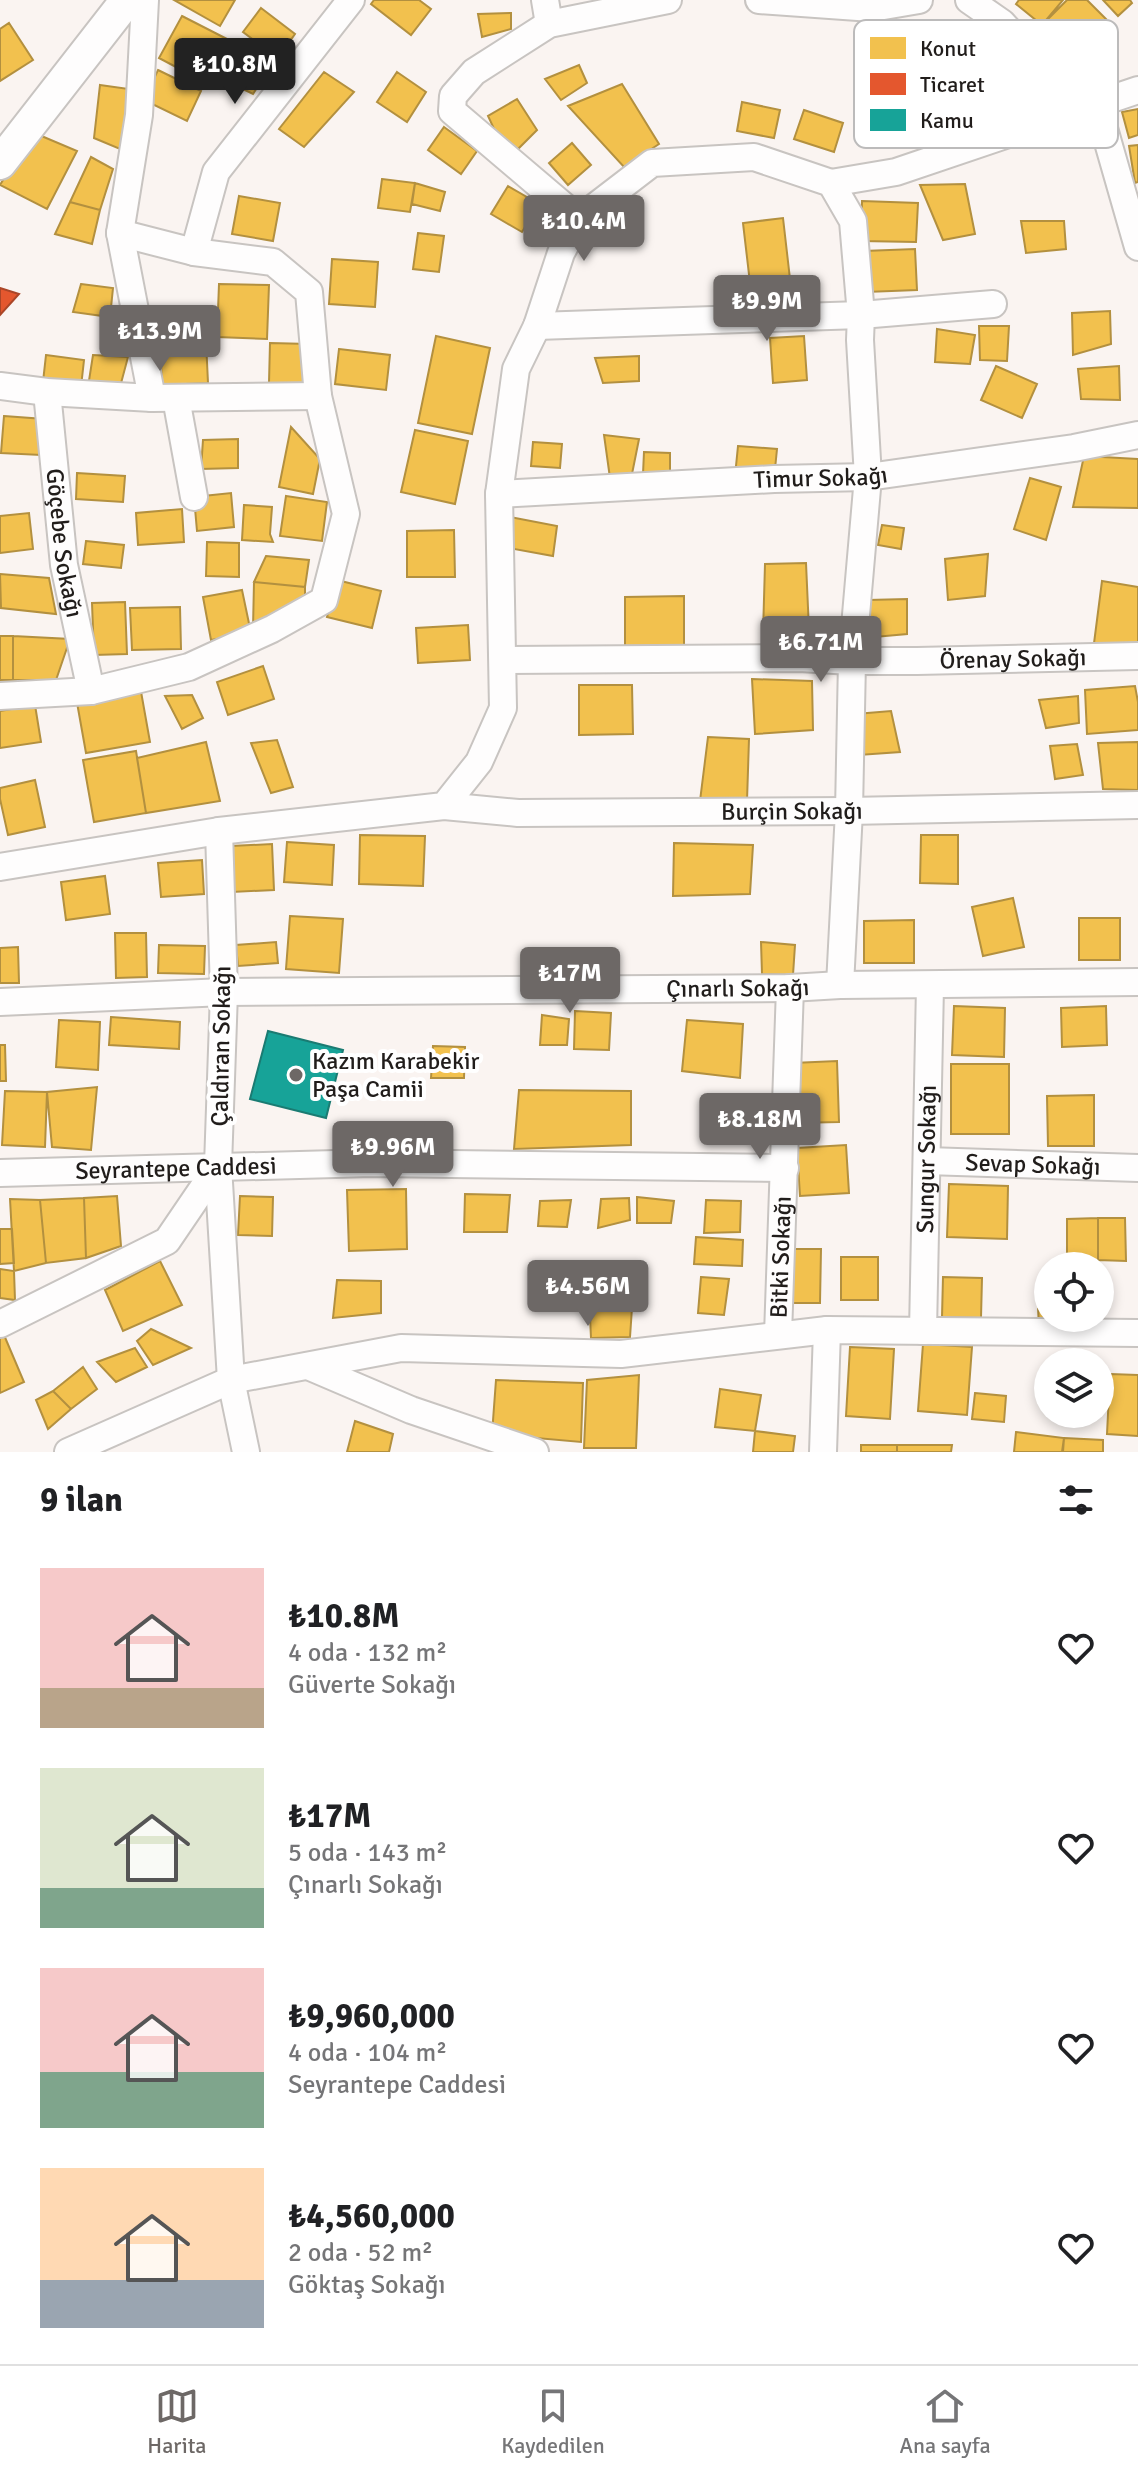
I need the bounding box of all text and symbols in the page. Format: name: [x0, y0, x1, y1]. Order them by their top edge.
legend: [854, 20, 1118, 148]
text: Konut: [920, 35, 976, 62]
pin: ₺10.8M: [170, 38, 300, 106]
text: ₺10.8M: [192, 48, 278, 80]
text: Ticaret: [920, 71, 985, 98]
text: Kamu: [920, 107, 974, 134]
pin: ₺10.4M: [519, 195, 649, 263]
text: ₺10.4M: [541, 205, 627, 237]
pin: ₺9.9M: [711, 275, 823, 343]
text: ₺9.9M: [731, 285, 803, 317]
pin: ₺13.9M: [95, 305, 225, 373]
text: ₺13.9M: [117, 315, 203, 347]
street label: Timur Sokağı: [753, 459, 889, 495]
street label: Göçebe Sokağı: [40, 467, 90, 620]
pin: ₺6.71M: [756, 616, 886, 684]
text: ₺6.71M: [778, 626, 864, 658]
street label: Örenay Sokağı: [939, 642, 1087, 675]
street label: Burçin Sokağı: [721, 796, 863, 827]
pin: ₺17M: [523, 947, 617, 1015]
text: ₺17M: [538, 957, 602, 989]
street label: Çaldıran Sokağı: [205, 965, 237, 1127]
street label: Çınarlı Sokağı: [666, 972, 810, 1004]
place label: Kazım Karabekir Paşa Camii: [312, 1046, 479, 1104]
marker: Kazım Karabekir Paşa Camii: [287, 1066, 305, 1084]
street label: Sungur Sokağı: [910, 1084, 943, 1234]
pin: ₺8.18M: [695, 1093, 825, 1161]
text: ₺8.18M: [717, 1103, 803, 1135]
pin: ₺9.96M: [328, 1121, 458, 1189]
text: ₺9.96M: [350, 1131, 436, 1163]
street label: Sevap Sokağı: [965, 1147, 1101, 1182]
street label: Seyrantepe Caddesi: [75, 1151, 277, 1186]
street label: Bitki Sokağı: [764, 1195, 798, 1319]
map controls: [1034, 1252, 1114, 1428]
button: locate: [1034, 1252, 1114, 1332]
pin: ₺4.56M: [523, 1260, 653, 1328]
text: ₺4.56M: [545, 1270, 631, 1302]
button: layers: [1034, 1348, 1114, 1428]
icon: filters: [1054, 1478, 1098, 1522]
text: 9 ilan: [40, 1479, 123, 1521]
text: ₺10.8M: [288, 1595, 400, 1637]
icon: home: [104, 1600, 200, 1696]
icon: heart: [1054, 1626, 1098, 1670]
text: 4 oda · 132 m²: [288, 1637, 447, 1669]
text: Güverte Sokağı: [288, 1669, 456, 1701]
text: ₺17M: [288, 1795, 371, 1837]
icon: home: [104, 1800, 200, 1896]
icon: heart: [1054, 1826, 1098, 1870]
text: 5 oda · 143 m²: [288, 1837, 447, 1869]
text: Çınarlı Sokağı: [288, 1869, 443, 1901]
text: ₺9,960,000: [288, 1995, 455, 2037]
icon: home: [104, 2000, 200, 2096]
icon: heart: [1054, 2026, 1098, 2070]
text: 4 oda · 104 m²: [288, 2037, 447, 2069]
text: Seyrantepe Caddesi: [288, 2069, 506, 2101]
text: ₺4,560,000: [288, 2195, 455, 2237]
icon: home: [104, 2200, 200, 2296]
icon: heart: [1054, 2226, 1098, 2270]
text: 2 oda · 52 m²: [288, 2237, 433, 2269]
text: Göktaş Sokağı: [288, 2269, 446, 2301]
tab: Harita: [147, 2384, 207, 2459]
tab: Kaydedilen: [501, 2384, 605, 2459]
tab: Ana sayfa: [900, 2384, 991, 2459]

